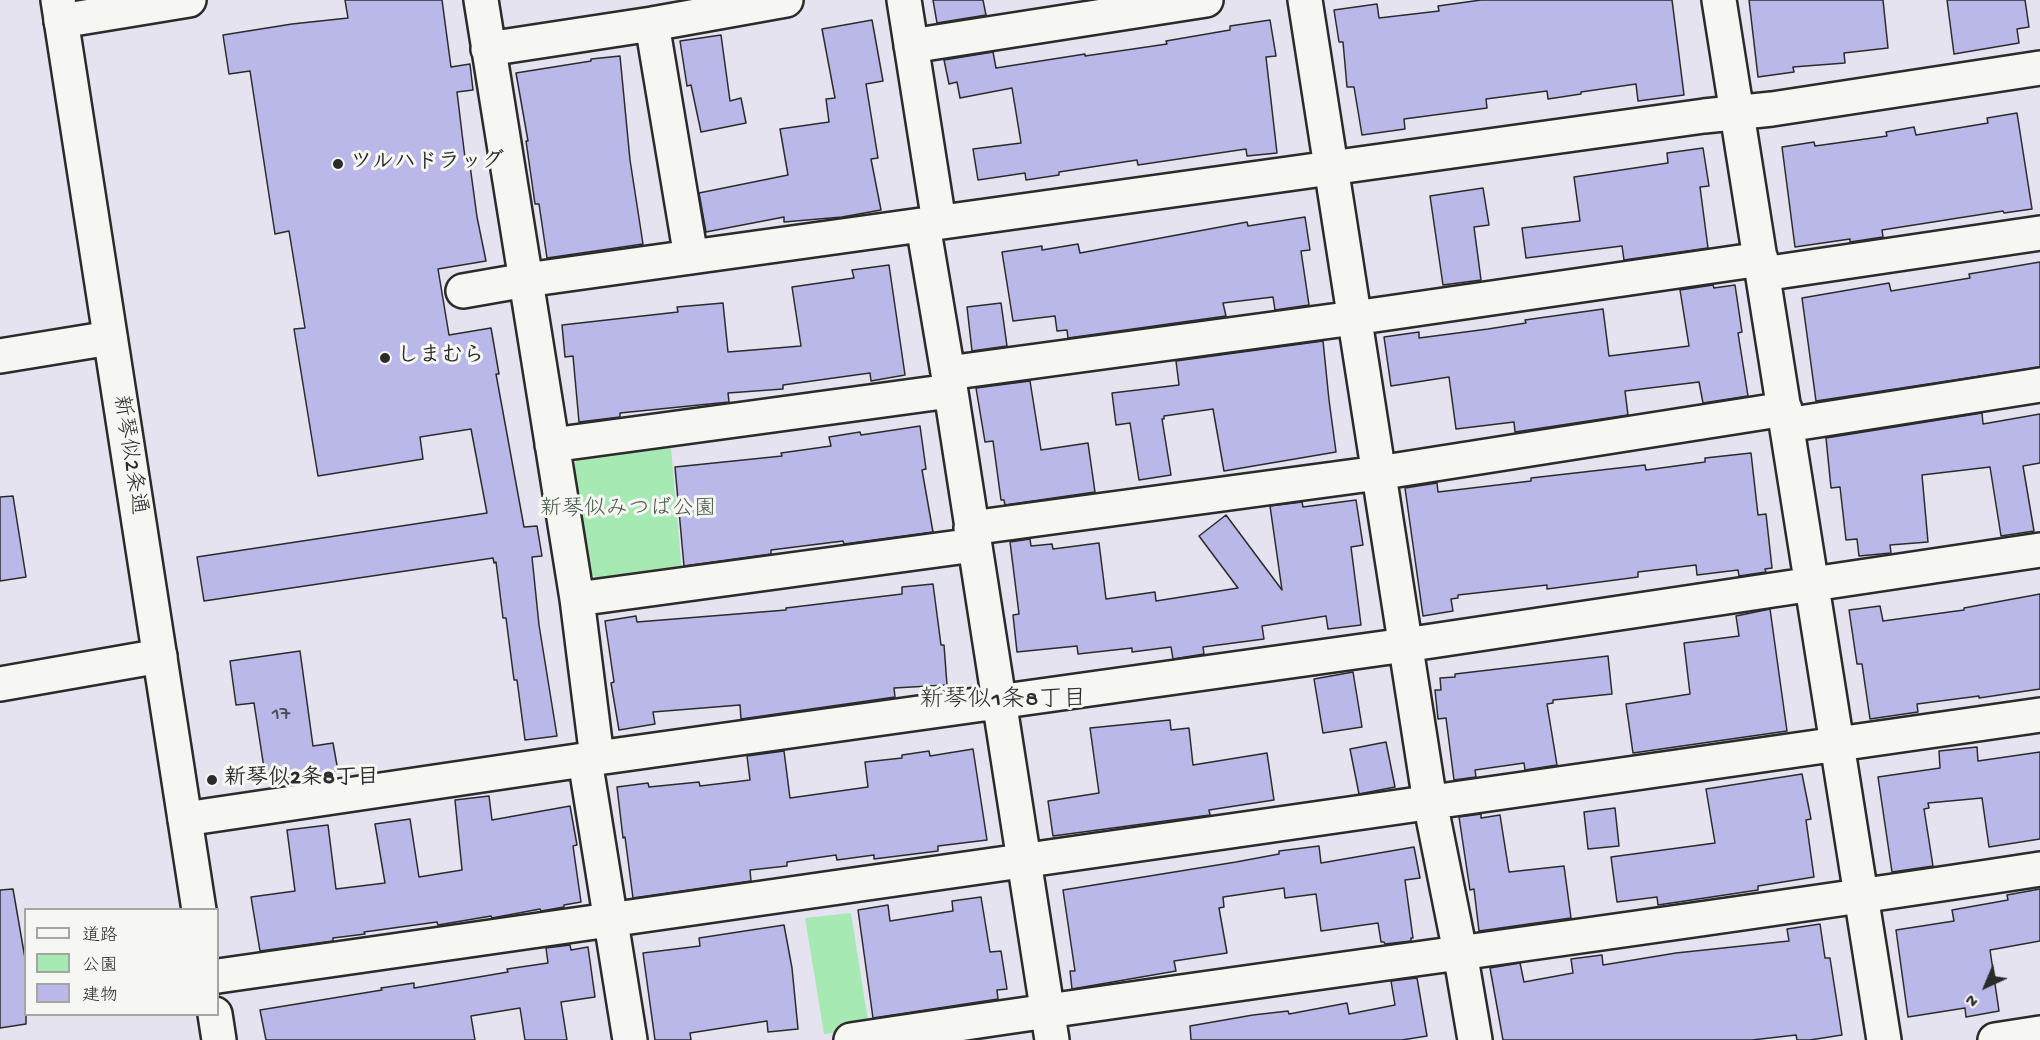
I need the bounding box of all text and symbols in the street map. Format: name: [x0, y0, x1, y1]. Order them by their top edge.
place label: ツルハドラッグ: [350, 151, 504, 177]
marker: ツルハドラッグ: [331, 157, 345, 171]
place label: しまむら: [397, 345, 485, 371]
marker: しまむら: [378, 351, 392, 365]
street label: 新琴似2条通: [106, 393, 150, 517]
park label: 新琴似みつば公園: [540, 498, 716, 524]
district label: 新琴似1条8丁目: [920, 687, 1086, 715]
house number: 17: [272, 704, 290, 728]
place label: 新琴似2条8丁目: [224, 767, 379, 793]
marker: 新琴似2条8丁目: [205, 773, 219, 787]
legend: [24, 908, 219, 1016]
text: 道路: [82, 926, 118, 947]
text: 公園: [82, 956, 118, 977]
north arrow: [1956, 956, 2016, 1016]
text: 建物: [82, 986, 118, 1007]
text: N: [1963, 989, 1984, 1010]

